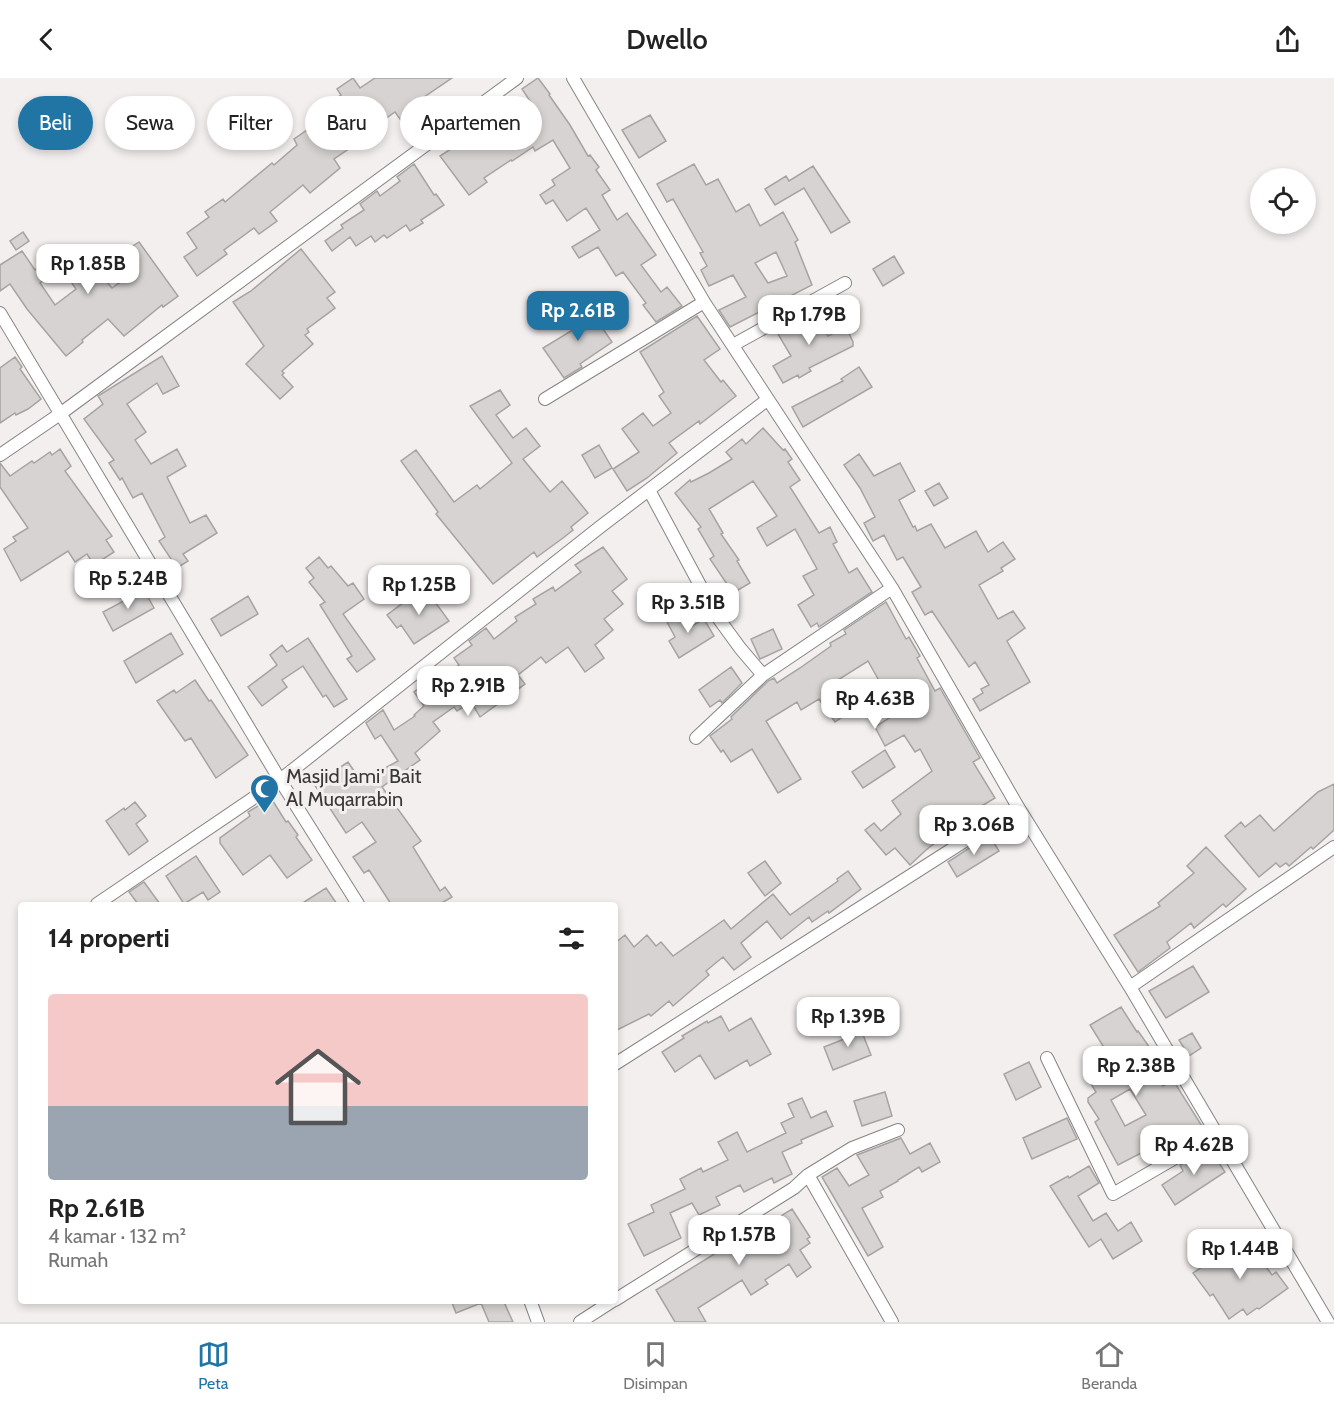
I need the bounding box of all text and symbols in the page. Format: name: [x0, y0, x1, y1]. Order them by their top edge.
icon: back: [30, 23, 63, 56]
text: Dwello: [626, 23, 708, 56]
icon: share: [1271, 23, 1304, 56]
chip: Beli: [18, 96, 93, 150]
chip: Sewa: [105, 96, 195, 150]
chip: Filter: [207, 96, 293, 150]
chip: Baru: [305, 96, 388, 150]
chip: Apartemen: [400, 96, 542, 150]
map controls: [1250, 168, 1316, 234]
button: locate: [1250, 168, 1316, 234]
pin: Rp 1.85B: [26, 244, 150, 295]
text: Rp 1.85B: [50, 251, 126, 275]
pin: Rp 2.61B: [516, 291, 640, 342]
pin: Rp 1.79B: [747, 295, 871, 346]
text: Rp 2.61B: [541, 298, 615, 322]
text: Rp 1.79B: [772, 302, 846, 326]
pin: Rp 5.24B: [66, 559, 190, 610]
pin: Rp 1.25B: [357, 565, 481, 616]
text: Rp 5.24B: [89, 566, 168, 590]
text: Rp 1.25B: [382, 572, 456, 596]
pin: Rp 3.51B: [626, 583, 750, 634]
text: Rp 3.51B: [651, 590, 725, 614]
pin: Rp 2.91B: [406, 666, 530, 717]
text: Rp 2.91B: [431, 673, 505, 697]
pin: Rp 4.63B: [813, 679, 937, 730]
text: Rp 4.63B: [835, 686, 915, 710]
place label: Masjid Jami' Bait Al Muqarrabin: [286, 764, 422, 811]
mosque icon: Masjid Jami' Bait Al Muqarrabin: [249, 772, 281, 814]
pin: Rp 3.06B: [912, 805, 1036, 856]
text: Rp 3.06B: [933, 812, 1015, 836]
text: 14 properti: [48, 922, 170, 954]
icon: filters: [555, 922, 588, 955]
pin: Rp 1.39B: [786, 997, 910, 1048]
text: Rp 1.39B: [811, 1004, 885, 1028]
icon: home: [264, 1033, 372, 1141]
pin: Rp 2.38B: [1074, 1046, 1198, 1097]
text: Rp 2.38B: [1097, 1053, 1175, 1077]
pin: Rp 4.62B: [1132, 1125, 1256, 1176]
text: Rp 4.62B: [1154, 1132, 1234, 1156]
text: Rp 2.61B: [48, 1192, 145, 1224]
pin: Rp 1.57B: [677, 1215, 801, 1266]
text: Rp 1.57B: [702, 1222, 776, 1246]
text: 4 kamar · 132 m²: [48, 1224, 186, 1248]
pin: Rp 1.44B: [1178, 1229, 1302, 1280]
text: Rp 1.44B: [1201, 1236, 1279, 1260]
text: Rumah: [48, 1248, 108, 1272]
tab: Peta: [197, 1338, 230, 1393]
tab: Disimpan: [623, 1338, 688, 1393]
tab: Beranda: [1081, 1338, 1137, 1393]

